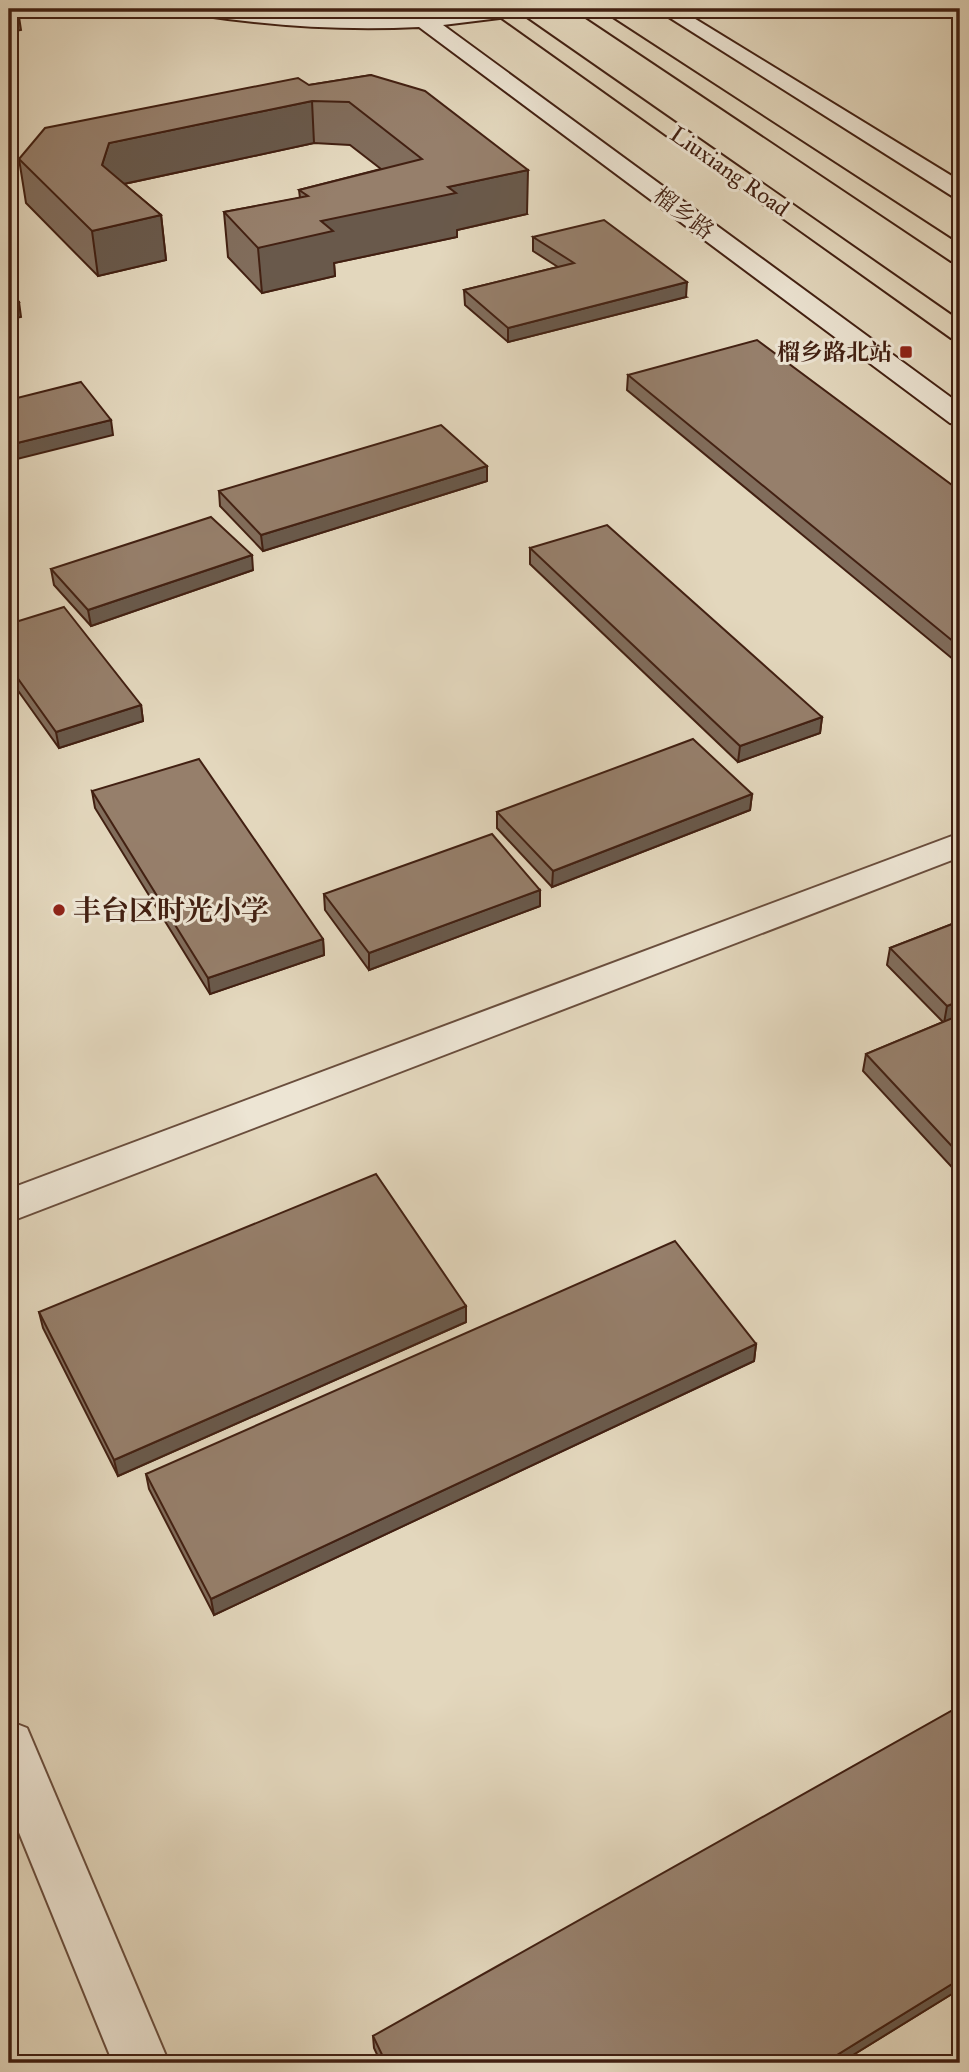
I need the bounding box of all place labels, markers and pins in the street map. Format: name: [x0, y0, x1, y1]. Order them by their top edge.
place label: 榴乡路北站: [777, 338, 892, 366]
marker: 榴乡路北站: [898, 344, 914, 360]
place label: 丰台区时光小学: [73, 893, 269, 928]
marker: 丰台区时光小学: [51, 902, 67, 918]

